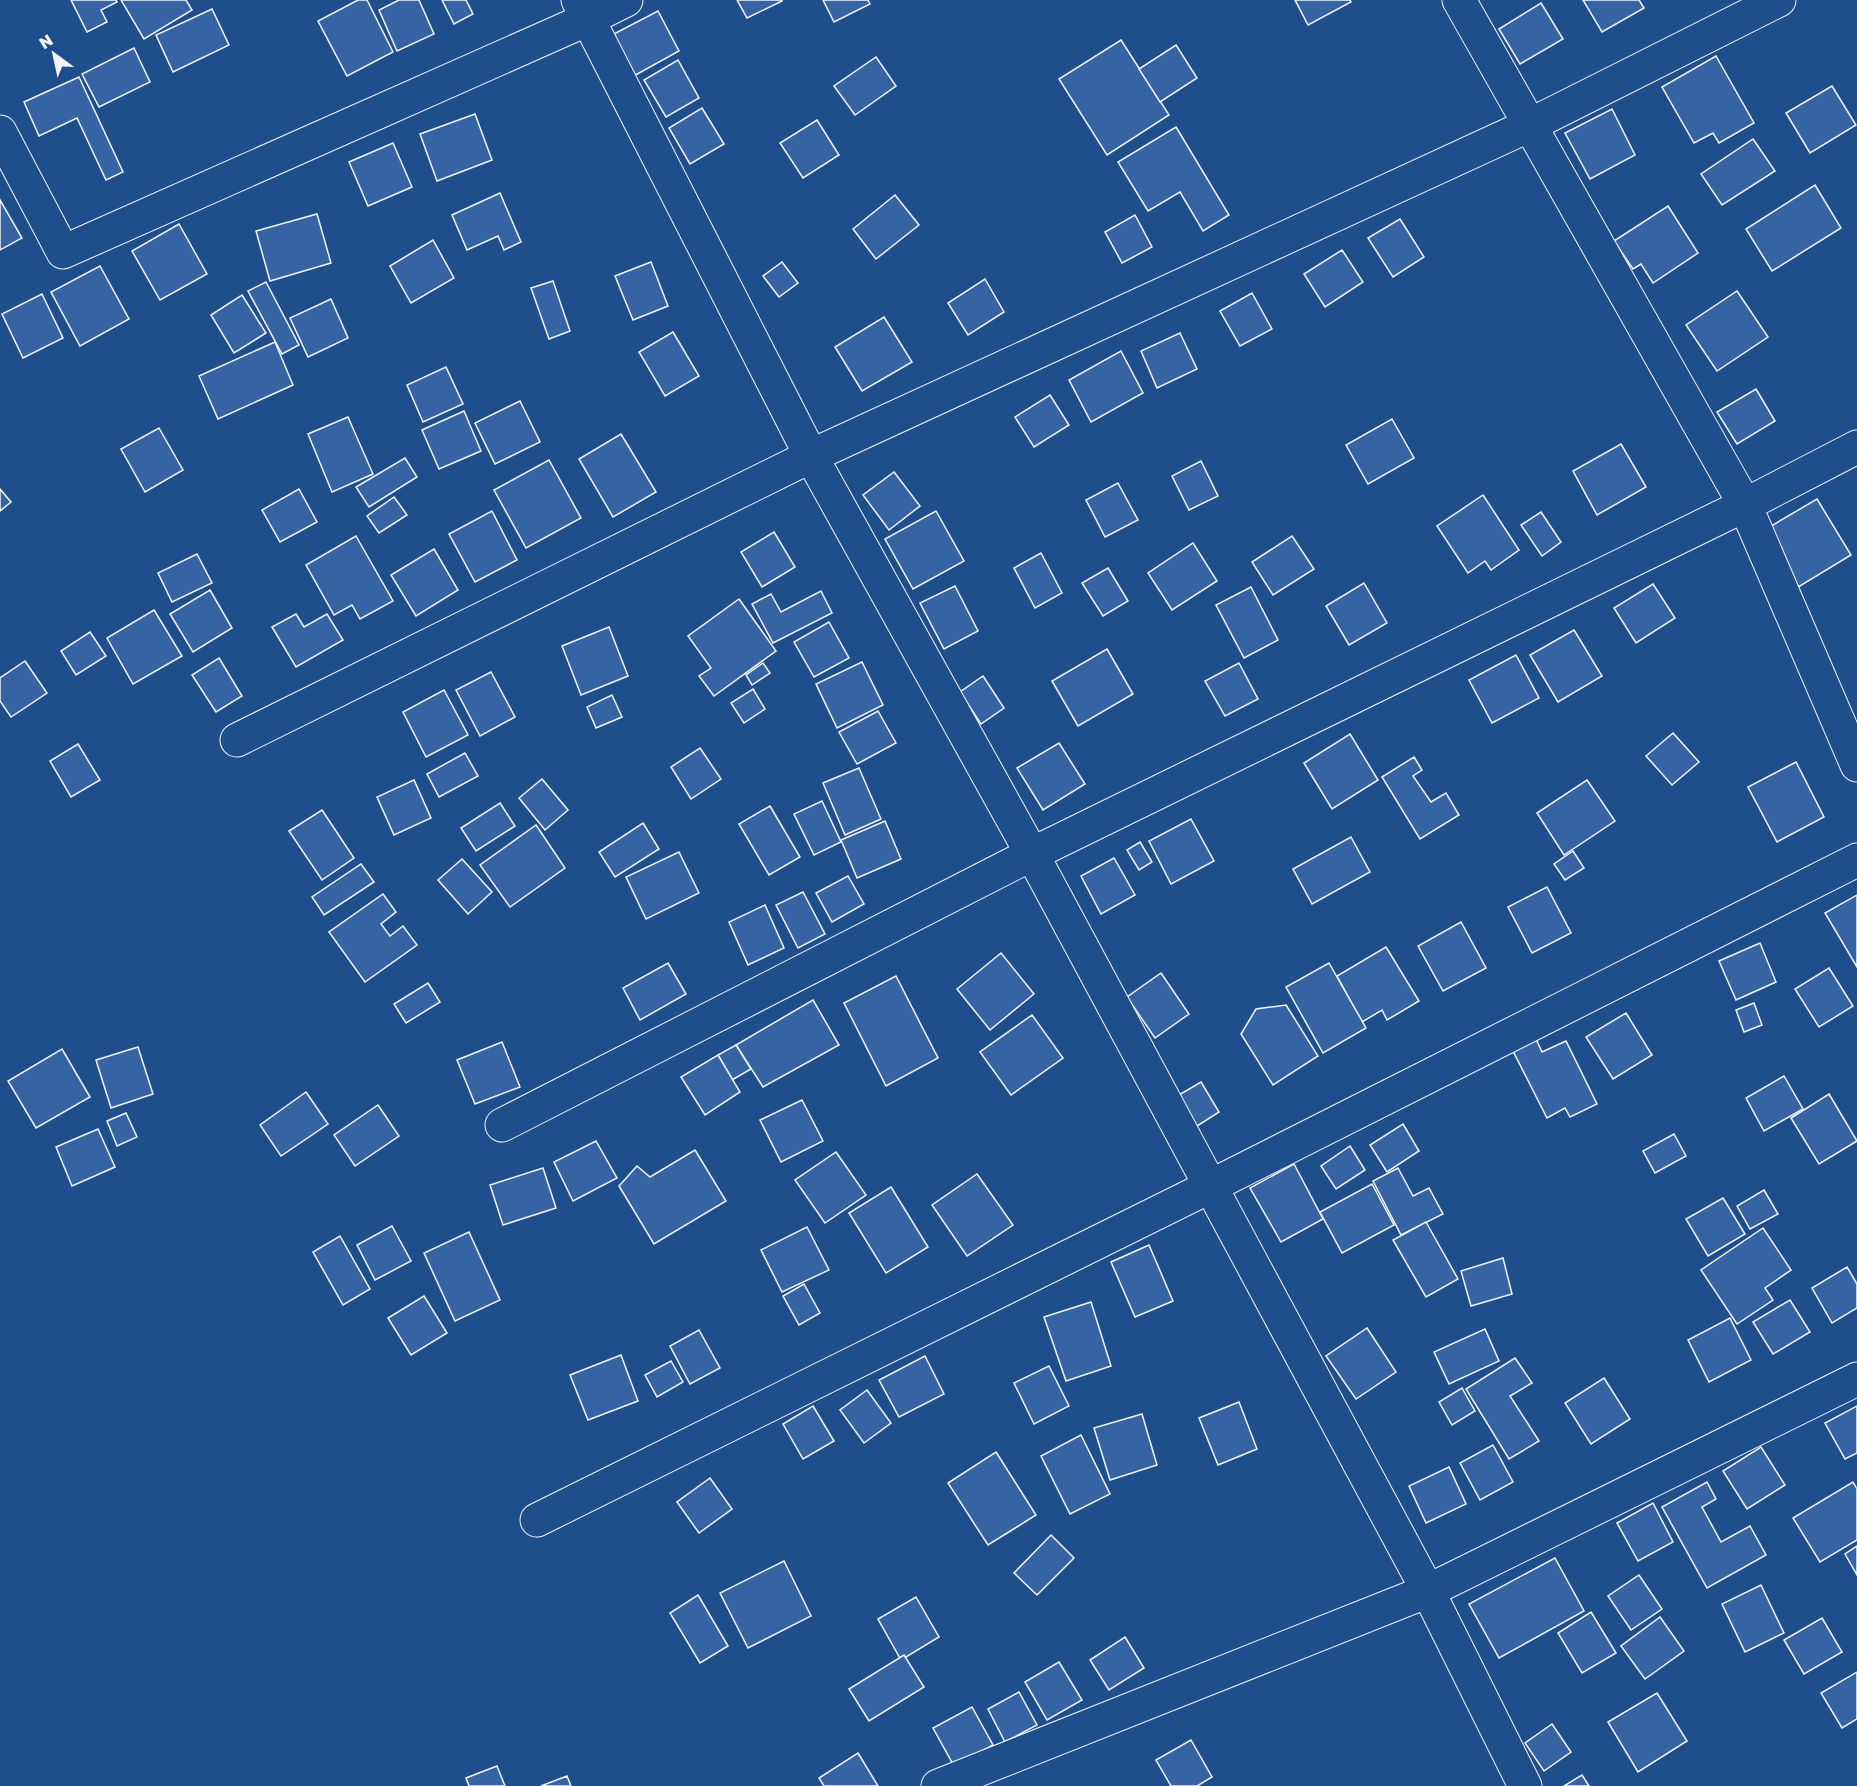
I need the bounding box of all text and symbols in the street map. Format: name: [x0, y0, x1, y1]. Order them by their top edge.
north arrow: [24, 24, 84, 84]
text: N: [35, 30, 56, 53]

